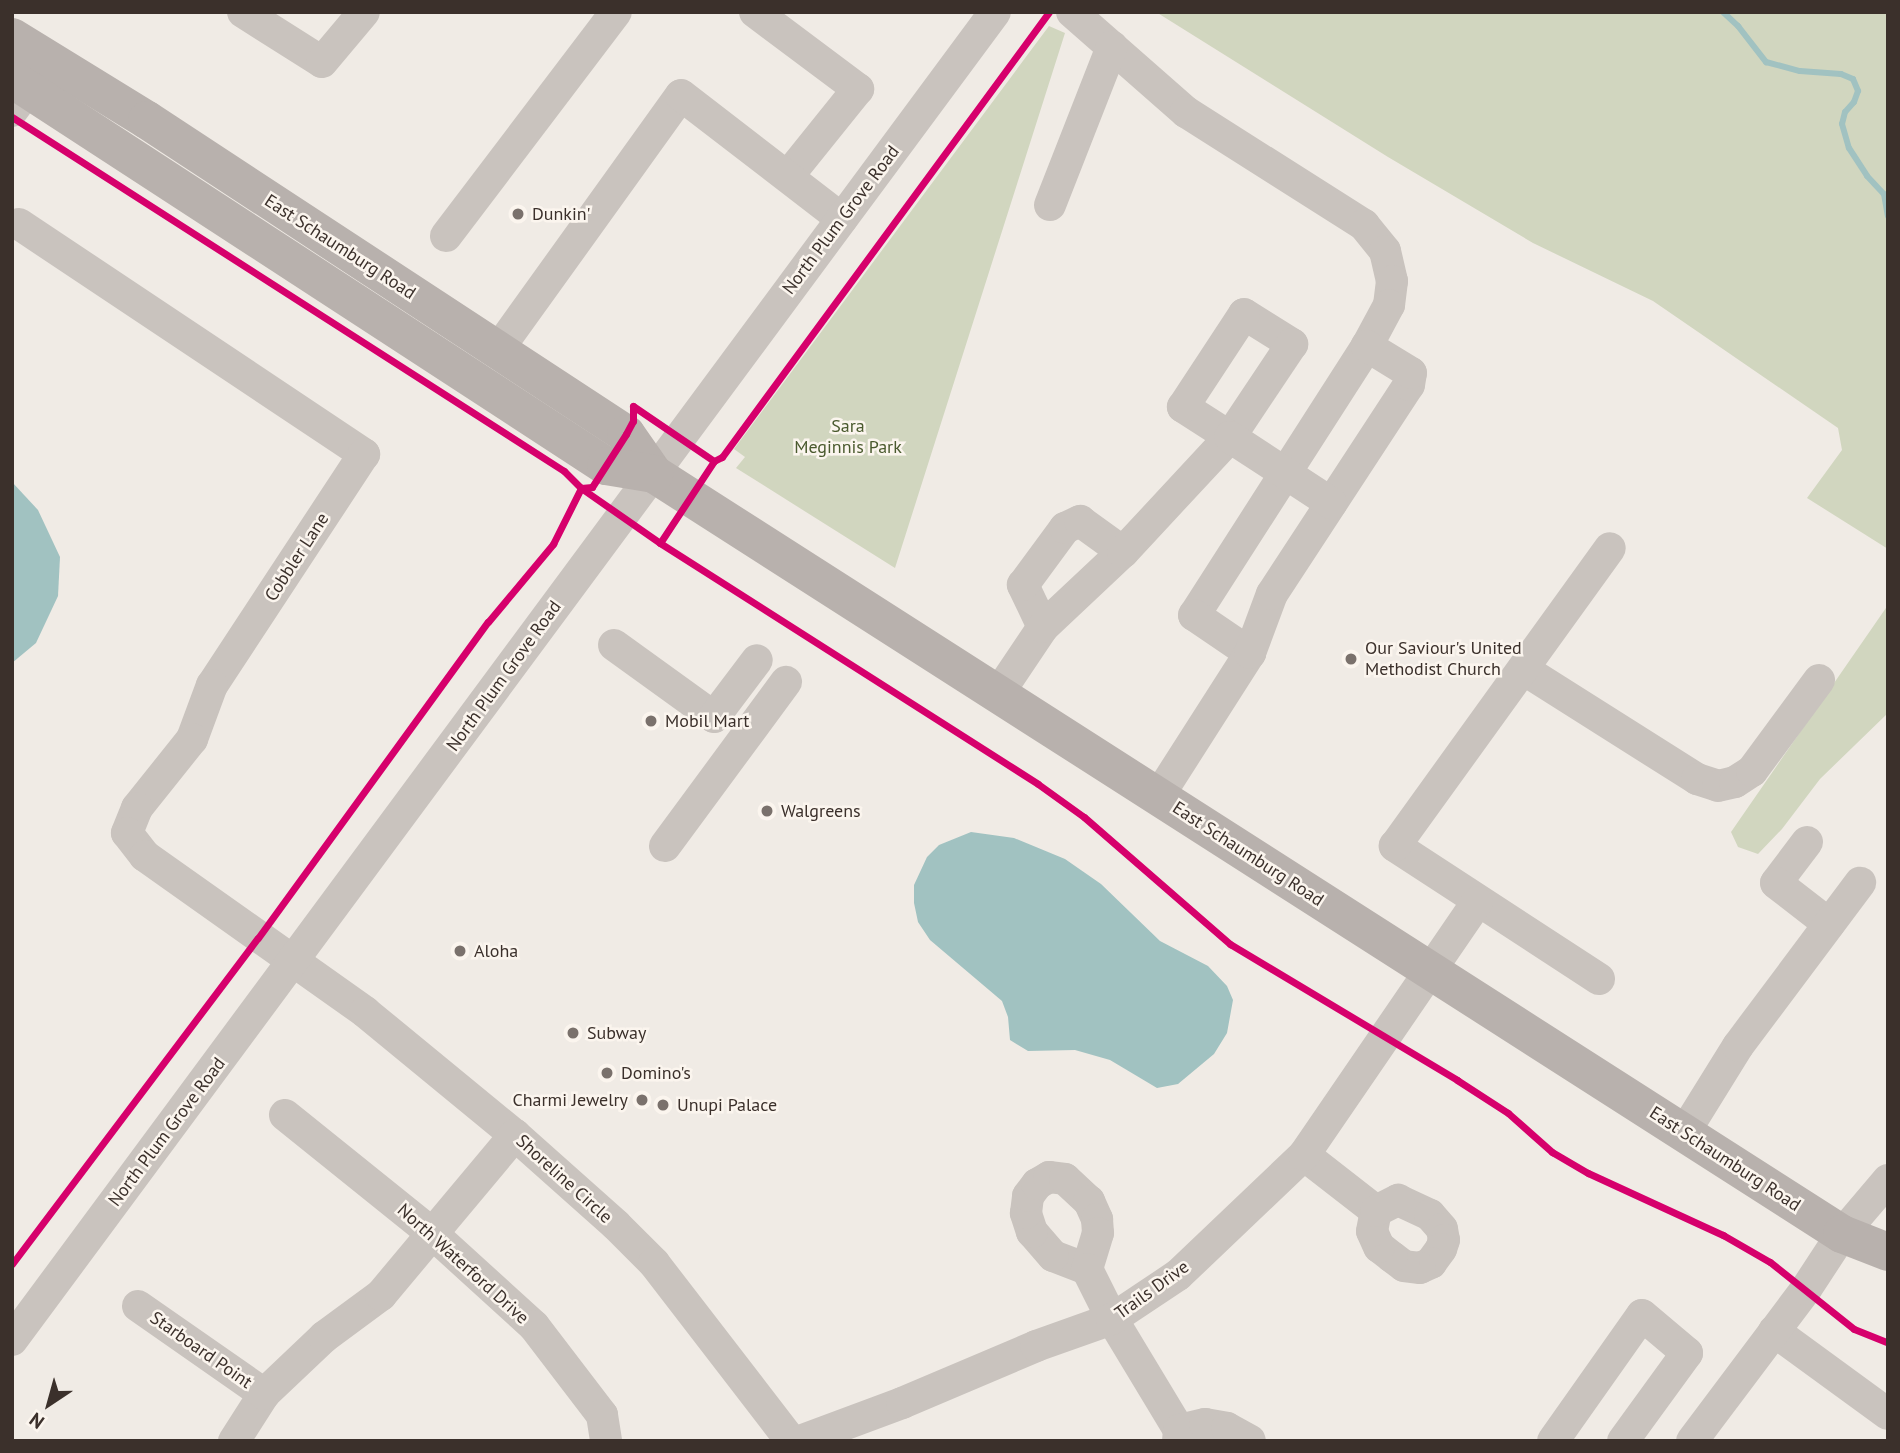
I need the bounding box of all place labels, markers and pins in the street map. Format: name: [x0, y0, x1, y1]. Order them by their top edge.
place label: Dunkin': [532, 203, 591, 225]
marker: Dunkin': [510, 206, 526, 222]
place label: Our Saviour's United Methodist Church: [1365, 638, 1522, 680]
marker: Our Saviour's United Methodist Church: [1343, 651, 1359, 667]
place label: Mobil Mart: [665, 710, 749, 732]
marker: Mobil Mart: [643, 713, 659, 729]
place label: Walgreens: [781, 800, 861, 822]
marker: Walgreens: [759, 803, 775, 819]
place label: Aloha: [474, 940, 518, 962]
marker: Aloha: [452, 943, 468, 959]
place label: Subway: [587, 1022, 646, 1044]
marker: Subway: [565, 1025, 581, 1041]
place label: Domino's: [621, 1062, 691, 1084]
marker: Domino's: [599, 1065, 615, 1081]
place label: Charmi Jewelry: [512, 1089, 628, 1111]
marker: Charmi Jewelry: [634, 1092, 650, 1108]
place label: Unupi Palace: [677, 1094, 777, 1116]
marker: Unupi Palace: [655, 1097, 671, 1113]

